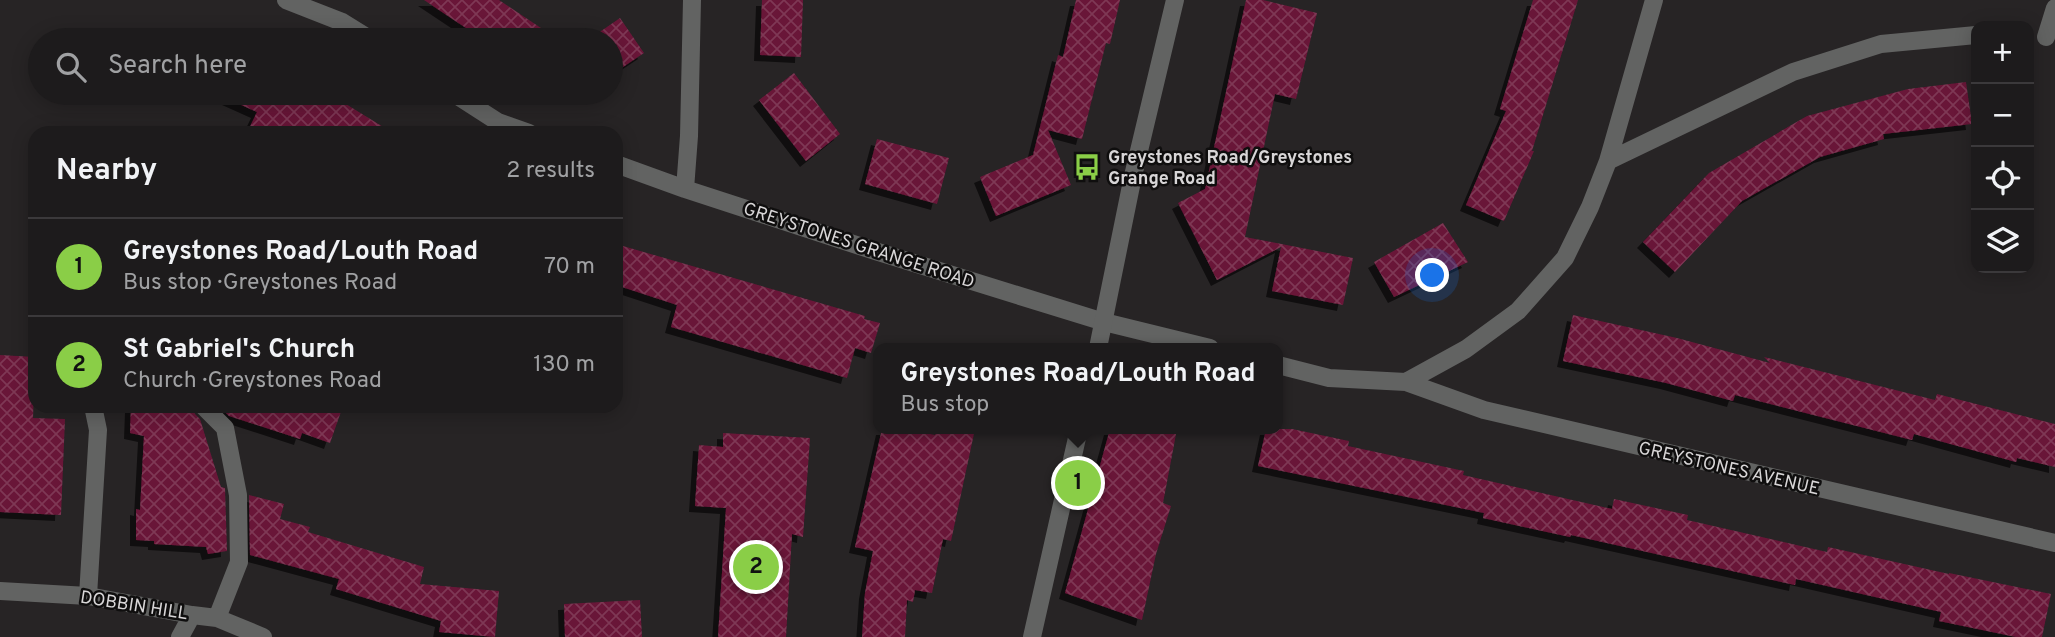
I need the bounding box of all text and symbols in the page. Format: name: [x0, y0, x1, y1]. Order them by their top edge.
map controls: [1971, 21, 2034, 273]
button: +: [1971, 21, 2034, 84]
search box: [28, 28, 623, 105]
icon: search: [52, 48, 90, 86]
text: Search here: [108, 50, 247, 83]
button: −: [1971, 84, 2034, 147]
place label: Greystones Road/Greystones Grange Road: [1108, 147, 1352, 191]
button: locate: [1971, 147, 2034, 210]
bus stop icon: Greystones Road/Greystones Grange Road: [1072, 152, 1102, 182]
text: Nearby: [56, 153, 157, 190]
text: 2 results: [506, 157, 595, 186]
street label: GREYSTONES GRANGE ROAD: [740, 198, 977, 295]
button: layers: [1971, 210, 2034, 273]
text: Greystones Road/Louth Road: [123, 236, 478, 269]
text: 1: [74, 253, 84, 282]
text: 70 m: [544, 253, 595, 282]
your location: [1415, 258, 1449, 292]
text: Bus stop · Greystones Road: [123, 269, 397, 298]
text: St Gabriel's Church: [123, 334, 355, 367]
popup: [873, 343, 1283, 434]
text: 2: [72, 351, 86, 380]
text: 130 m: [533, 351, 595, 380]
text: Greystones Road/Louth Road: [900, 358, 1256, 391]
text: Church · Greystones Road: [123, 367, 382, 396]
text: Bus stop: [900, 391, 989, 420]
street label: GREYSTONES AVENUE: [1636, 437, 1822, 502]
pin: 1: [1055, 457, 1101, 509]
pin: 2: [733, 541, 779, 593]
street label: DOBBIN HILL: [78, 587, 189, 626]

